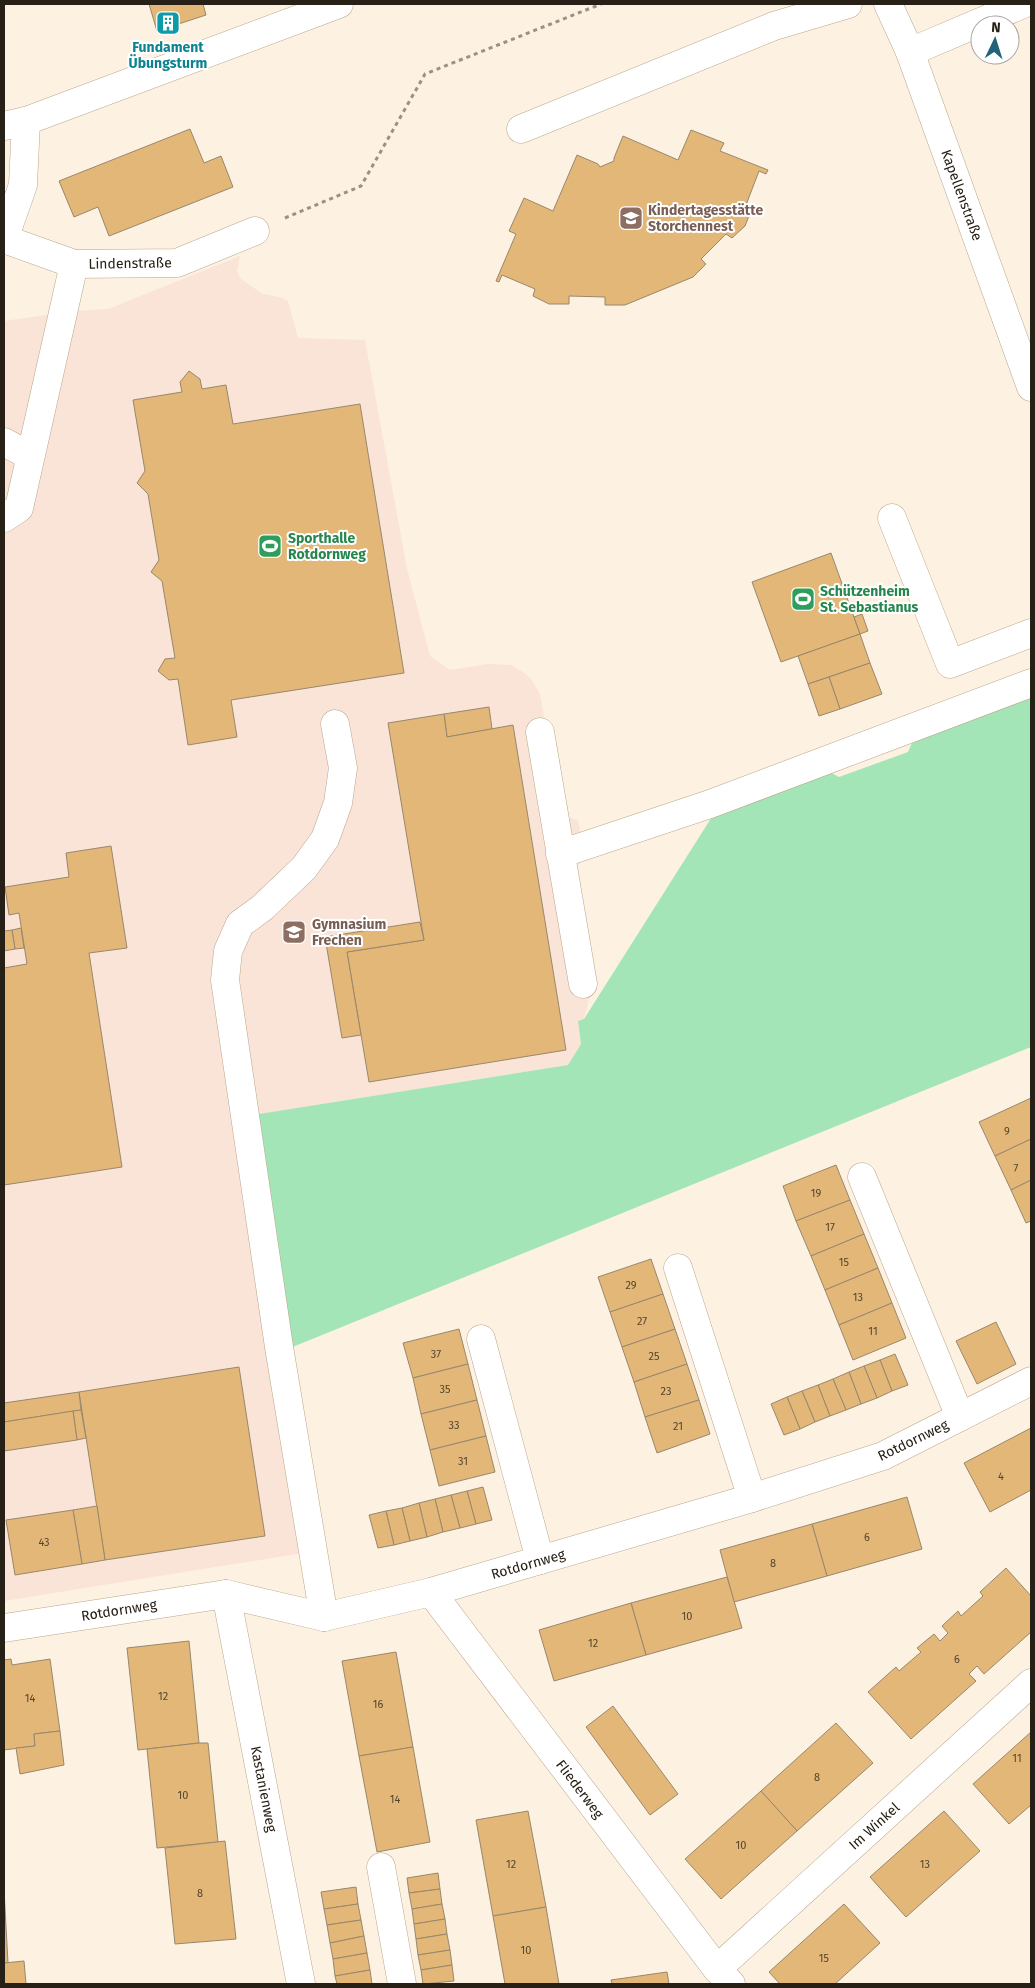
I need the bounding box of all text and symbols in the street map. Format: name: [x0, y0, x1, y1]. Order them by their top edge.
building icon: Fundament Übungsturm: [155, 10, 181, 36]
north arrow: [970, 15, 1020, 65]
text: N: [991, 19, 1001, 36]
place label: Fundament Übungsturm: [129, 39, 208, 72]
street label: Kapellenstraße: [937, 147, 986, 243]
place label: Kindertagesstätte Storchennest: [648, 202, 763, 235]
school or university icon: Kindertagesstätte Storchennest: [618, 205, 644, 231]
street label: Lindenstraße: [88, 254, 172, 273]
place label: Sporthalle Rotdornweg: [288, 530, 366, 563]
sports icon: Sporthalle Rotdornweg: [257, 533, 283, 559]
place label: Schützenheim St. Sebastianus: [820, 583, 919, 616]
sports icon: Schützenheim St. Sebastianus: [790, 586, 816, 612]
place label: Gymnasium Frechen: [312, 916, 386, 949]
school or university icon: Gymnasium Frechen: [281, 919, 307, 945]
house number: 9: [1004, 1125, 1010, 1138]
house number: 7: [1014, 1162, 1019, 1175]
house number: 19: [811, 1187, 821, 1200]
house number: 17: [825, 1221, 835, 1234]
house number: 15: [839, 1256, 850, 1269]
house number: 29: [625, 1279, 637, 1292]
house number: 13: [853, 1291, 863, 1304]
house number: 27: [637, 1315, 647, 1328]
house number: 11: [868, 1325, 878, 1338]
house number: 37: [431, 1348, 441, 1361]
house number: 25: [649, 1350, 660, 1363]
house number: 35: [440, 1383, 451, 1396]
house number: 23: [661, 1385, 671, 1398]
street label: Rotdornweg: [875, 1416, 952, 1465]
house number: 33: [449, 1419, 459, 1432]
house number: 21: [673, 1420, 683, 1433]
house number: 31: [458, 1455, 468, 1468]
house number: 4: [998, 1470, 1004, 1483]
house number: 6: [864, 1531, 870, 1544]
house number: 43: [38, 1536, 50, 1549]
street label: Rotdornweg: [489, 1546, 568, 1583]
house number: 8: [770, 1557, 776, 1570]
street label: Rotdornweg: [80, 1596, 159, 1625]
house number: 10: [682, 1610, 692, 1623]
house number: 12: [588, 1637, 598, 1650]
house number: 6: [954, 1653, 960, 1666]
house number: 12: [158, 1690, 168, 1703]
house number: 14: [25, 1692, 35, 1705]
house number: 16: [373, 1698, 383, 1711]
street label: Kastanienweg: [247, 1744, 280, 1834]
house number: 11: [1012, 1752, 1022, 1765]
street label: Fliederweg: [552, 1757, 608, 1822]
house number: 8: [814, 1771, 820, 1784]
house number: 10: [178, 1789, 188, 1802]
house number: 14: [390, 1793, 400, 1806]
street label: Im Winkel: [845, 1799, 903, 1854]
house number: 10: [736, 1839, 746, 1852]
house number: 12: [506, 1858, 516, 1871]
house number: 13: [920, 1858, 930, 1871]
house number: 8: [197, 1887, 203, 1900]
house number: 10: [521, 1944, 531, 1957]
house number: 15: [819, 1952, 830, 1965]

